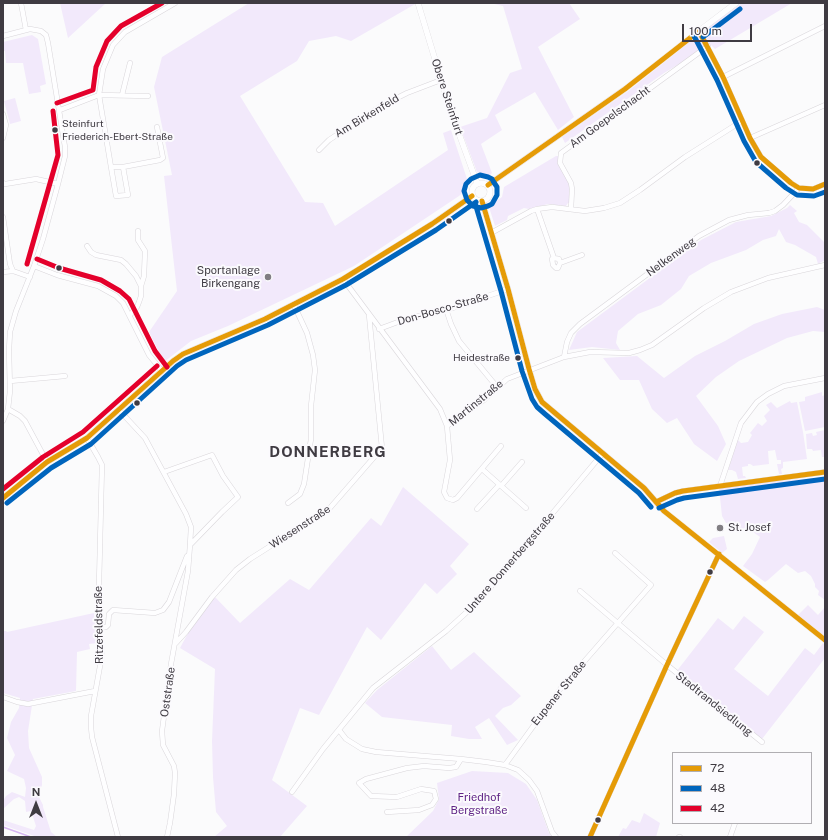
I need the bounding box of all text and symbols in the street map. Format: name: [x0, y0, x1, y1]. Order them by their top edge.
scale bar: [684, 16, 754, 42]
text: 100 m: [689, 24, 722, 38]
street label: Obere Steinfurt: [428, 57, 466, 137]
street label: Am Goepelschacht: [567, 83, 653, 151]
street label: Am Birkenfeld: [332, 92, 402, 140]
place label: Steinfurt Friederich-Ebert-Straße: [62, 118, 173, 142]
marker: Steinfurt Friederich-Ebert-Straße: [50, 125, 60, 135]
unlabelled marker: [752, 158, 762, 168]
unlabelled marker: [444, 216, 454, 226]
street label: Nelkenweg: [644, 235, 698, 279]
unlabelled marker: [54, 263, 64, 273]
place label: Sportanlage Birkengang: [197, 264, 260, 290]
marker: Sportanlage Birkengang: [263, 272, 273, 282]
street label: Don-Bosco-Straße: [396, 290, 490, 328]
place label: Heidestraße: [453, 352, 510, 364]
marker: Heidestraße: [513, 353, 523, 363]
street label: Martinstraße: [446, 377, 506, 429]
unlabelled marker: [132, 398, 142, 408]
district label: DONNERBERG: [269, 443, 387, 461]
street label: Wiesenstraße: [267, 502, 333, 552]
street label: Untere Donnerbergstraße: [462, 509, 558, 617]
place label: St. Josef: [728, 521, 771, 535]
marker: St. Josef: [715, 523, 725, 533]
unlabelled marker: [705, 567, 715, 577]
street label: Ritzefeldstraße: [92, 586, 106, 664]
street label: Eupener Straße: [529, 658, 589, 728]
street label: Oststraße: [158, 666, 178, 718]
street label: Stadtrandsiedlung: [673, 669, 755, 739]
legend: [672, 752, 812, 824]
text: 72: [710, 761, 724, 775]
text: 48: [710, 781, 725, 795]
north arrow: [16, 784, 56, 824]
text: N: [32, 786, 40, 798]
park label: Friedhof Bergstraße: [450, 791, 508, 817]
text: 42: [710, 801, 725, 815]
unlabelled marker: [593, 815, 603, 825]

